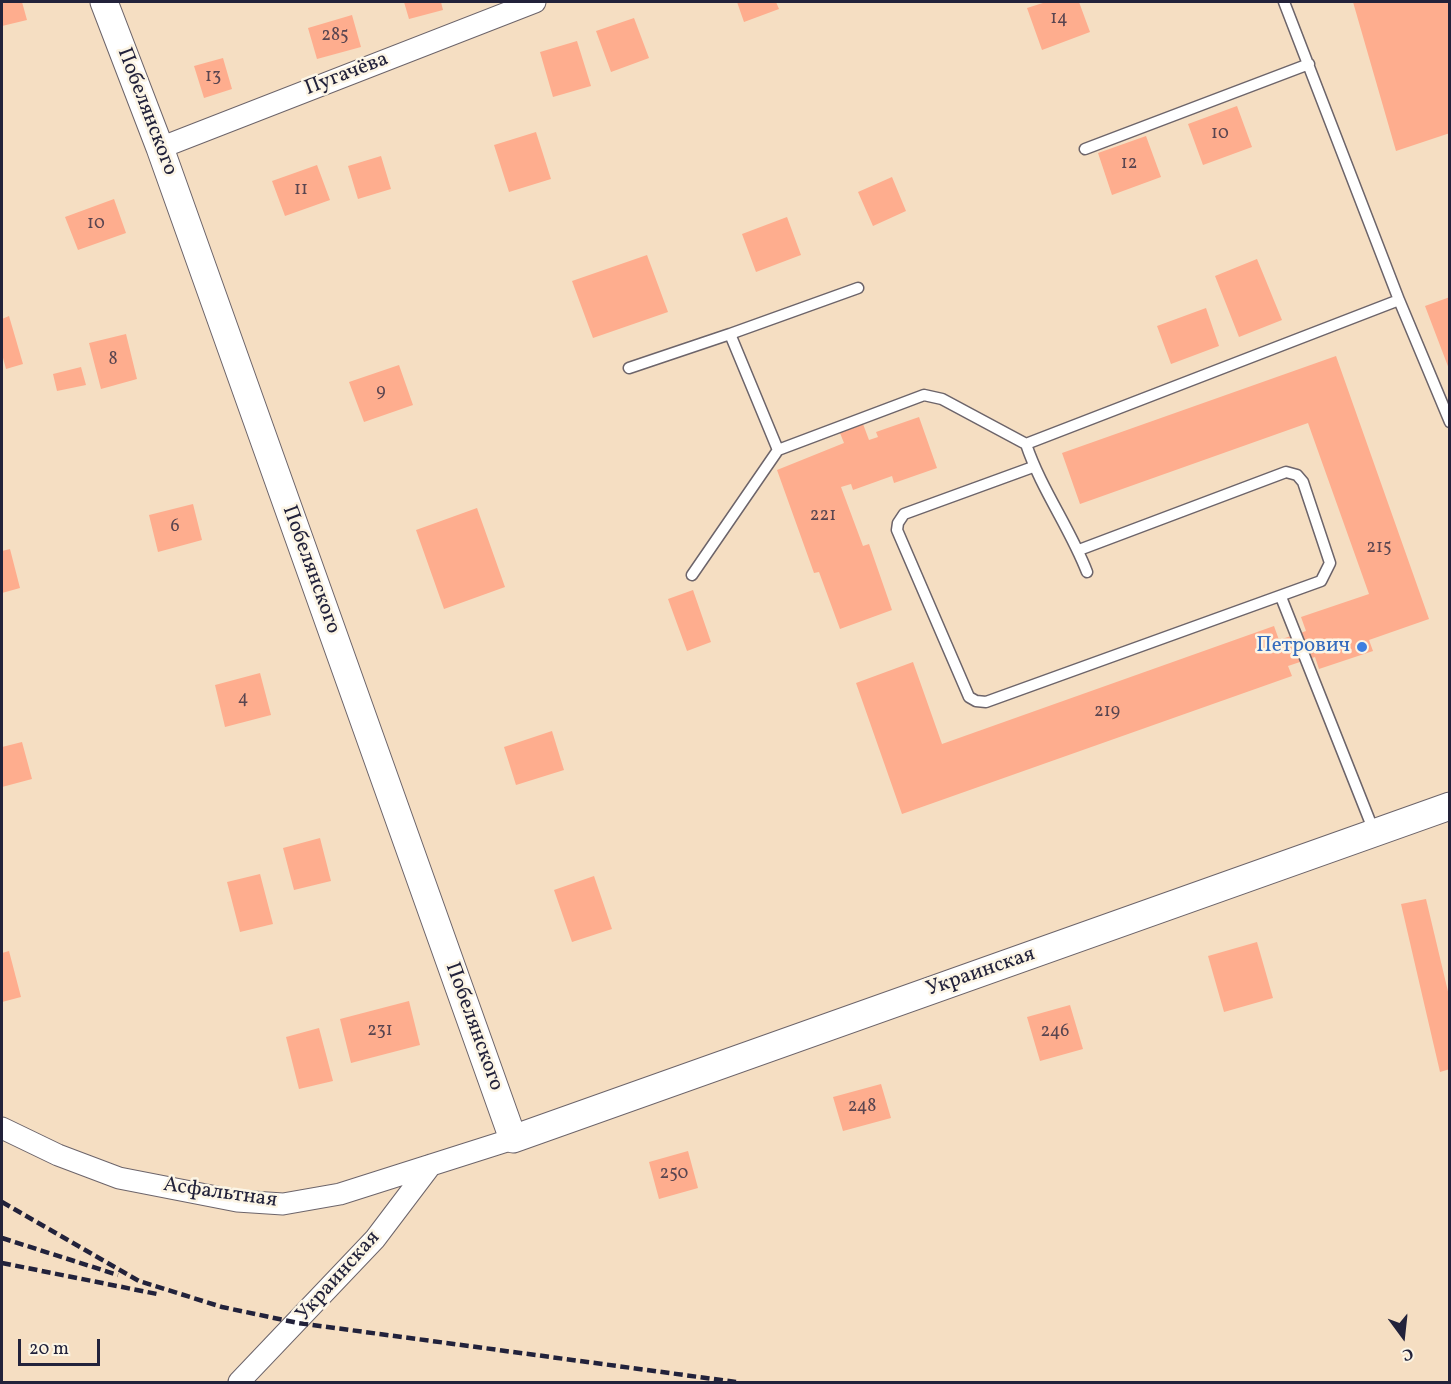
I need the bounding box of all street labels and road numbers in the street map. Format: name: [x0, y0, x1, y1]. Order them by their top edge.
street label: Побелянского: [110, 45, 182, 179]
street label: Пугачёва: [302, 48, 392, 102]
street label: Побелянского: [275, 502, 345, 638]
street label: Украинская: [923, 943, 1039, 1003]
street label: Побелянского: [438, 959, 508, 1095]
street label: Асфальтная: [161, 1174, 279, 1214]
street label: Украинская: [292, 1226, 386, 1328]

